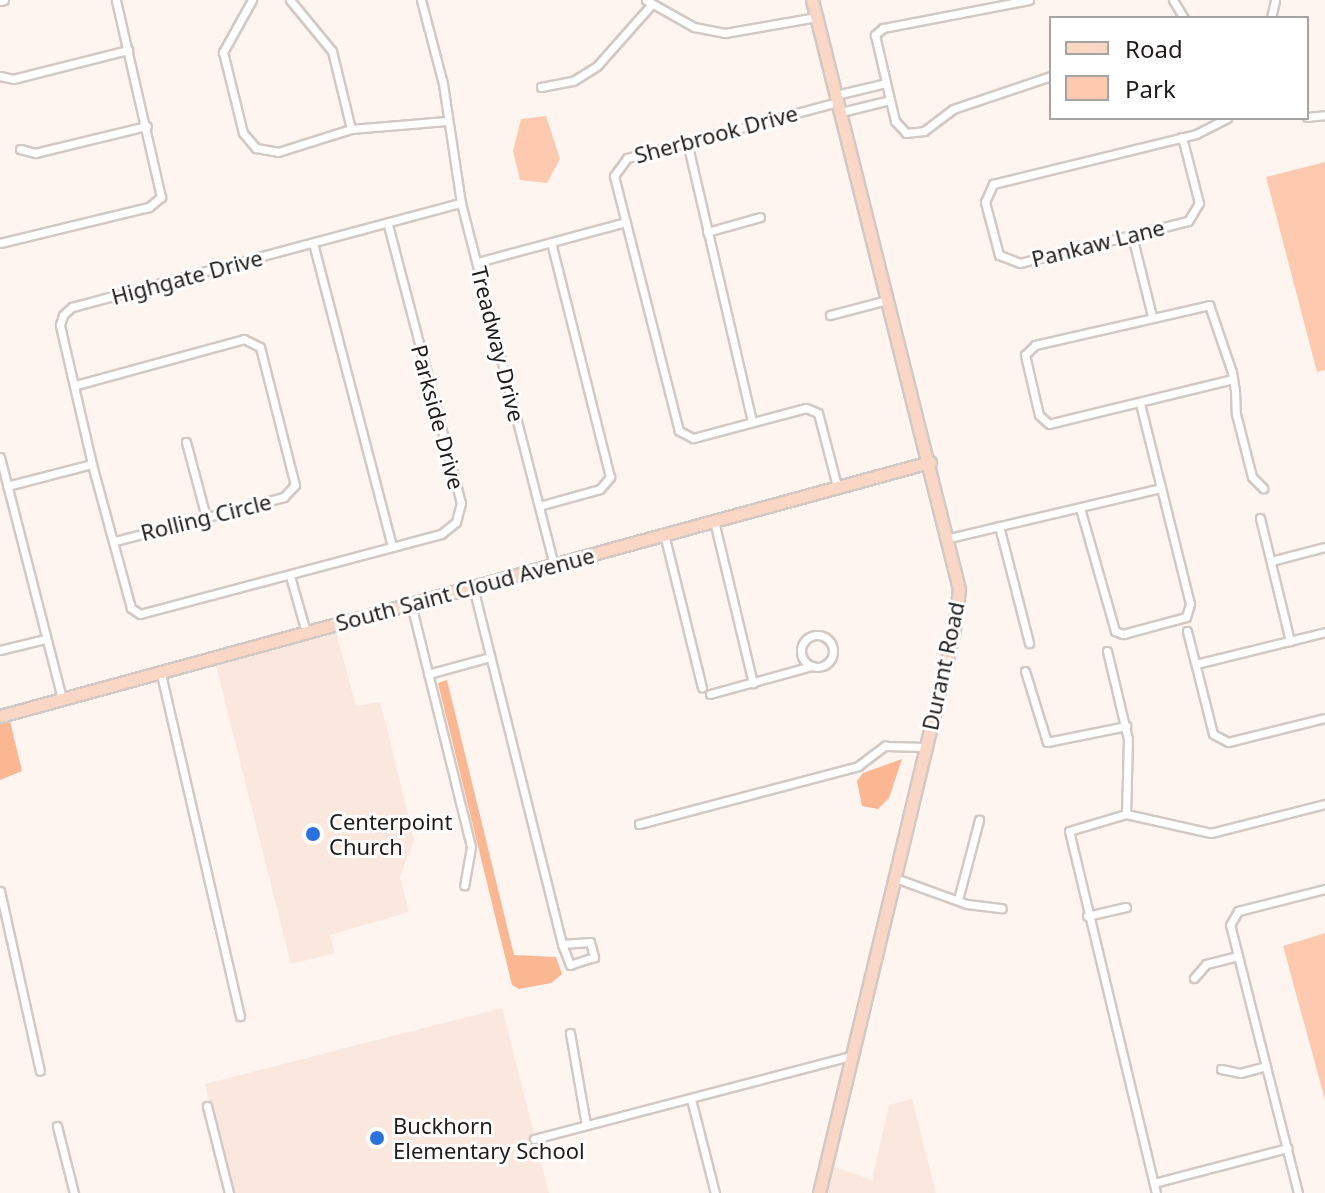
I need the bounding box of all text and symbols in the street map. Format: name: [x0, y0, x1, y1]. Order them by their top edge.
legend: [1049, 16, 1309, 120]
text: Road: [1125, 32, 1183, 65]
text: Park: [1125, 72, 1176, 105]
street label: Sherbrook Drive: [632, 100, 800, 168]
street label: Pankaw Lane: [1029, 214, 1167, 272]
street label: Highgate Drive: [109, 244, 265, 310]
street label: Treadway Drive: [466, 264, 530, 424]
street label: Parkside Drive: [406, 342, 470, 492]
street label: Rolling Circle: [138, 488, 274, 546]
street label: South Saint Cloud Avenue: [333, 542, 597, 636]
street label: Durant Road: [916, 599, 970, 733]
place label: Centerpoint Church: [329, 808, 452, 860]
marker: Centerpoint Church: [304, 825, 322, 843]
place label: Buckhorn Elementary School: [393, 1112, 585, 1164]
marker: Buckhorn Elementary School: [368, 1129, 386, 1147]

